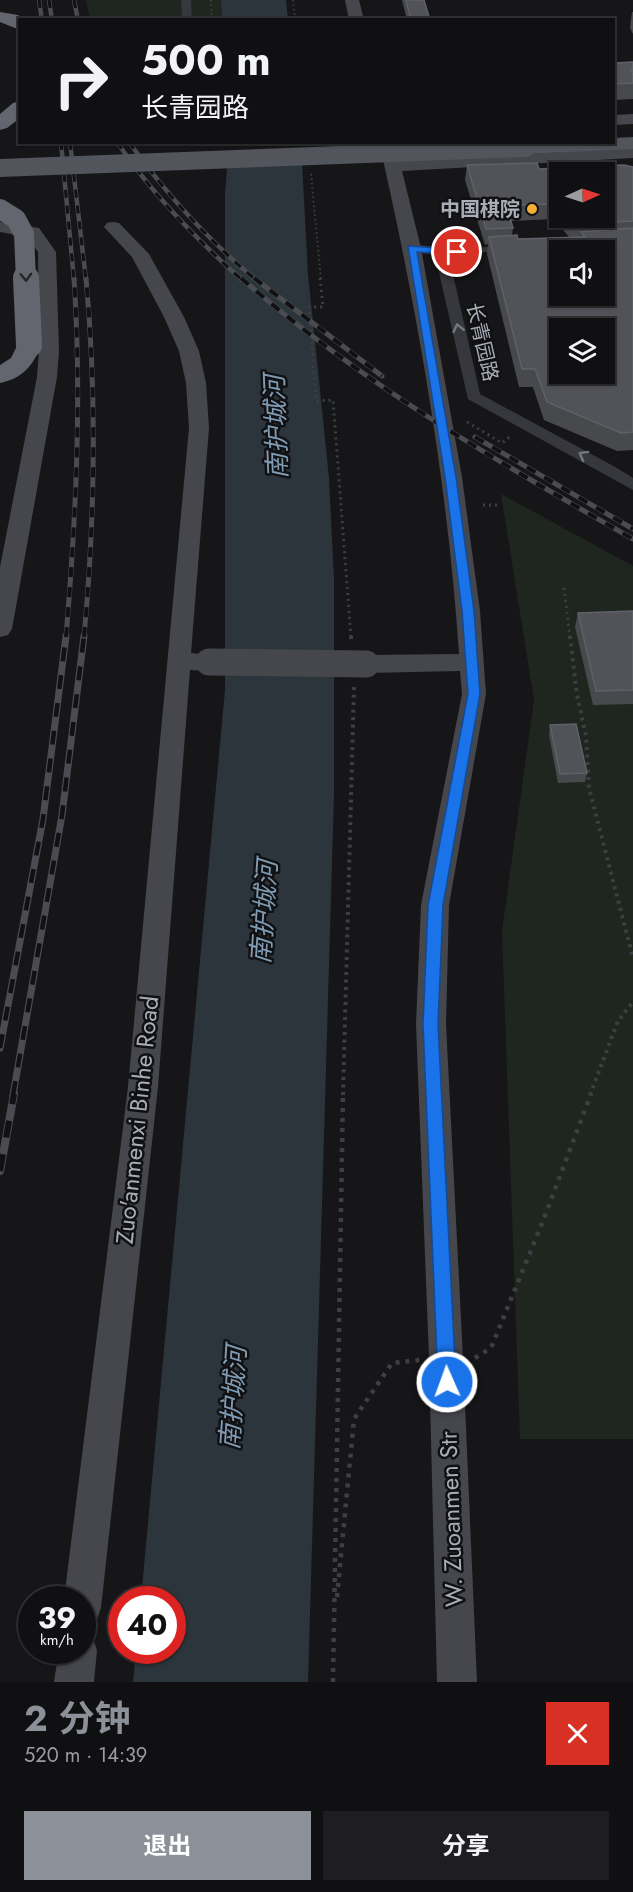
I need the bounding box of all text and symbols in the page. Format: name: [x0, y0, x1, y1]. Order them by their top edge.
text: 500 m: [141, 30, 271, 91]
icon: right: [42, 42, 120, 120]
text: 长青园路: [141, 88, 249, 127]
north arrow: [549, 162, 615, 228]
map controls: [549, 162, 615, 384]
place label: 中国棋院: [440, 195, 520, 224]
marker: 中国棋院: [525, 202, 539, 216]
pin: [431, 226, 482, 277]
icon: arrive: [440, 235, 473, 268]
button: sound: [549, 240, 615, 306]
one-way arrow: [20, 273, 33, 282]
street label: 长青园路: [459, 300, 505, 384]
button: layers: [549, 318, 615, 384]
one-way arrow: [452, 323, 465, 333]
water label: 南护城河: [255, 369, 297, 480]
one-way arrow: [579, 451, 589, 462]
water label: 南护城河: [241, 854, 287, 965]
street label: Zuo'anmenxi Binhe Road: [107, 994, 167, 1246]
water label: 南护城河: [210, 1340, 256, 1451]
position arrow: [415, 1350, 479, 1414]
street label: W. Zuoanmen Str: [430, 1430, 472, 1608]
speed limit sign: 40: [108, 1586, 186, 1664]
text: 39: [38, 1596, 76, 1639]
text: km/h: [40, 1629, 74, 1651]
text: 2 分钟: [24, 1692, 130, 1744]
button: close: [546, 1702, 609, 1765]
text: 520 m · 14:39: [24, 1741, 147, 1770]
button: 退出: [24, 1811, 311, 1880]
button: 分享: [323, 1811, 609, 1880]

